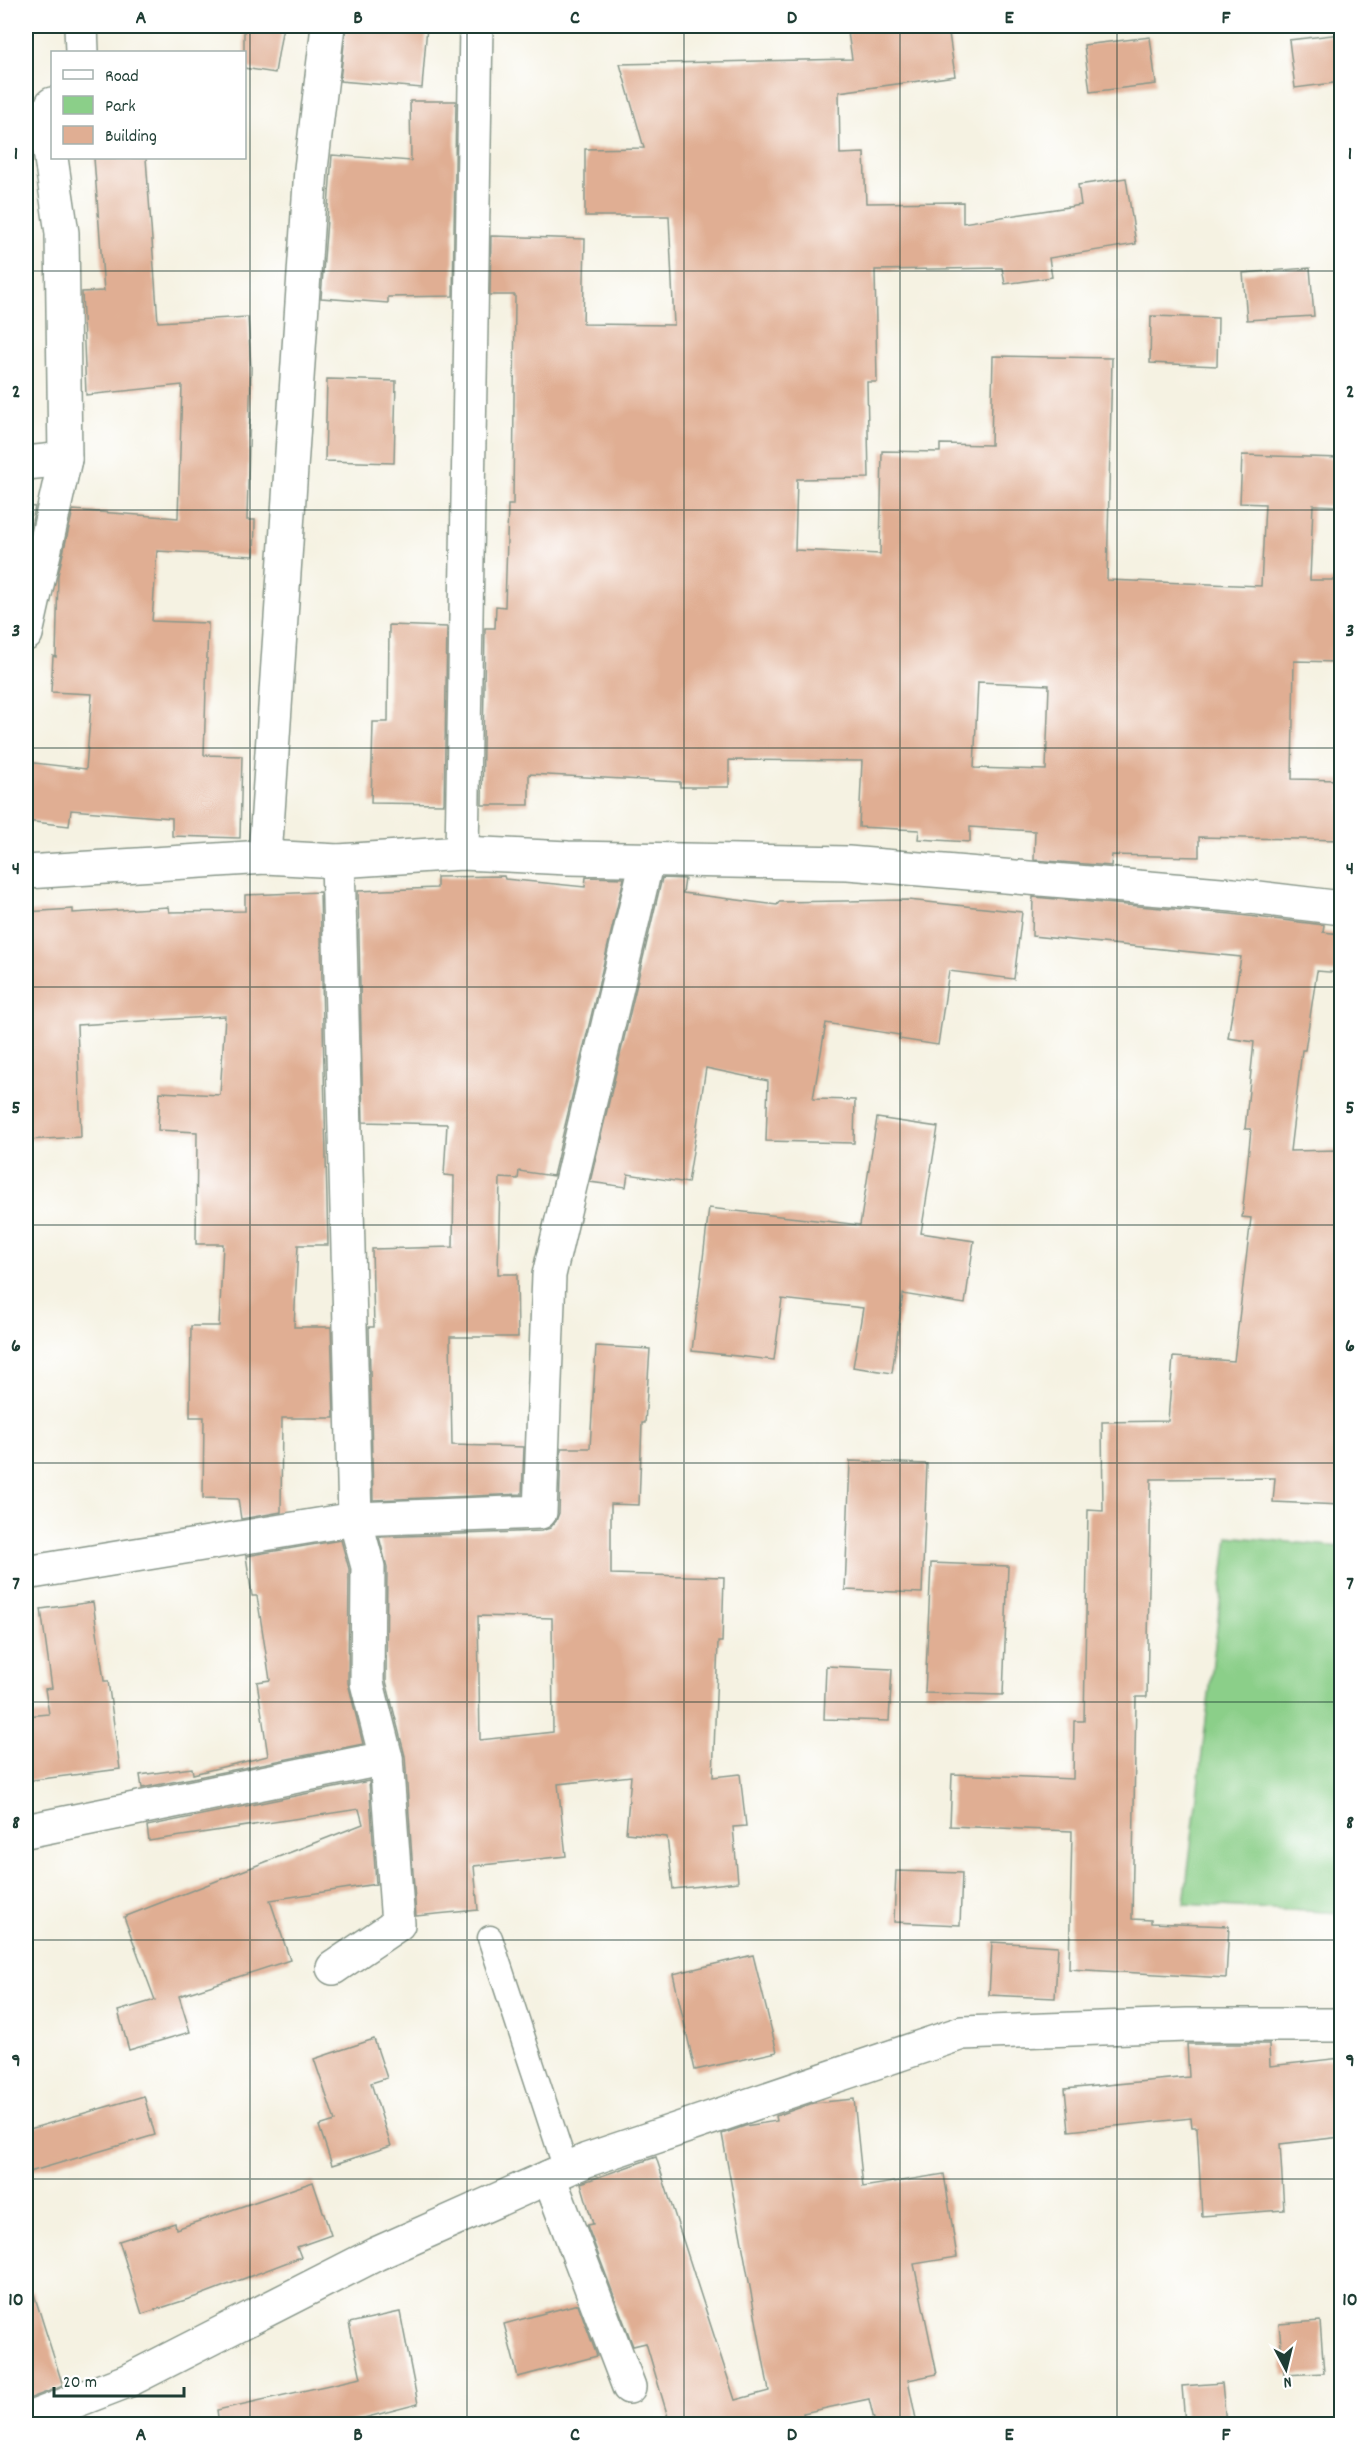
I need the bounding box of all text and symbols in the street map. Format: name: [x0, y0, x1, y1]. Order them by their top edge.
text: A: [136, 5, 147, 33]
text: B: [353, 5, 363, 33]
text: C: [570, 5, 580, 33]
text: D: [787, 5, 798, 33]
text: E: [1004, 5, 1014, 33]
text: F: [1222, 5, 1232, 33]
legend: [51, 51, 246, 159]
text: Road: [105, 65, 139, 90]
text: Park: [105, 95, 136, 120]
text: Building: [105, 125, 157, 150]
text: 1: [14, 141, 18, 169]
text: 1: [1348, 141, 1352, 169]
text: 2: [12, 379, 20, 407]
text: 2: [1346, 379, 1354, 407]
text: 3: [12, 618, 20, 646]
text: 3: [1346, 618, 1354, 646]
text: 4: [12, 856, 20, 884]
text: 4: [1346, 856, 1354, 884]
text: 5: [11, 1095, 21, 1123]
text: 5: [1345, 1095, 1355, 1123]
text: 6: [11, 1333, 21, 1361]
text: 6: [1345, 1333, 1355, 1361]
text: 7: [12, 1571, 20, 1599]
text: 7: [1346, 1571, 1354, 1599]
text: 8: [12, 1810, 20, 1838]
text: 8: [1346, 1810, 1354, 1838]
text: 9: [11, 2048, 21, 2076]
text: 9: [1345, 2048, 1355, 2076]
text: 10: [8, 2287, 24, 2315]
text: 10: [1342, 2287, 1358, 2315]
north arrow: [1256, 2339, 1316, 2399]
scale bar: [54, 2360, 184, 2398]
text: N: [1282, 2370, 1293, 2393]
text: 20 m: [63, 2371, 97, 2396]
text: A: [136, 2422, 147, 2450]
text: B: [353, 2422, 363, 2450]
text: C: [570, 2422, 580, 2450]
text: D: [787, 2422, 798, 2450]
text: E: [1004, 2422, 1014, 2450]
text: F: [1222, 2422, 1232, 2450]

